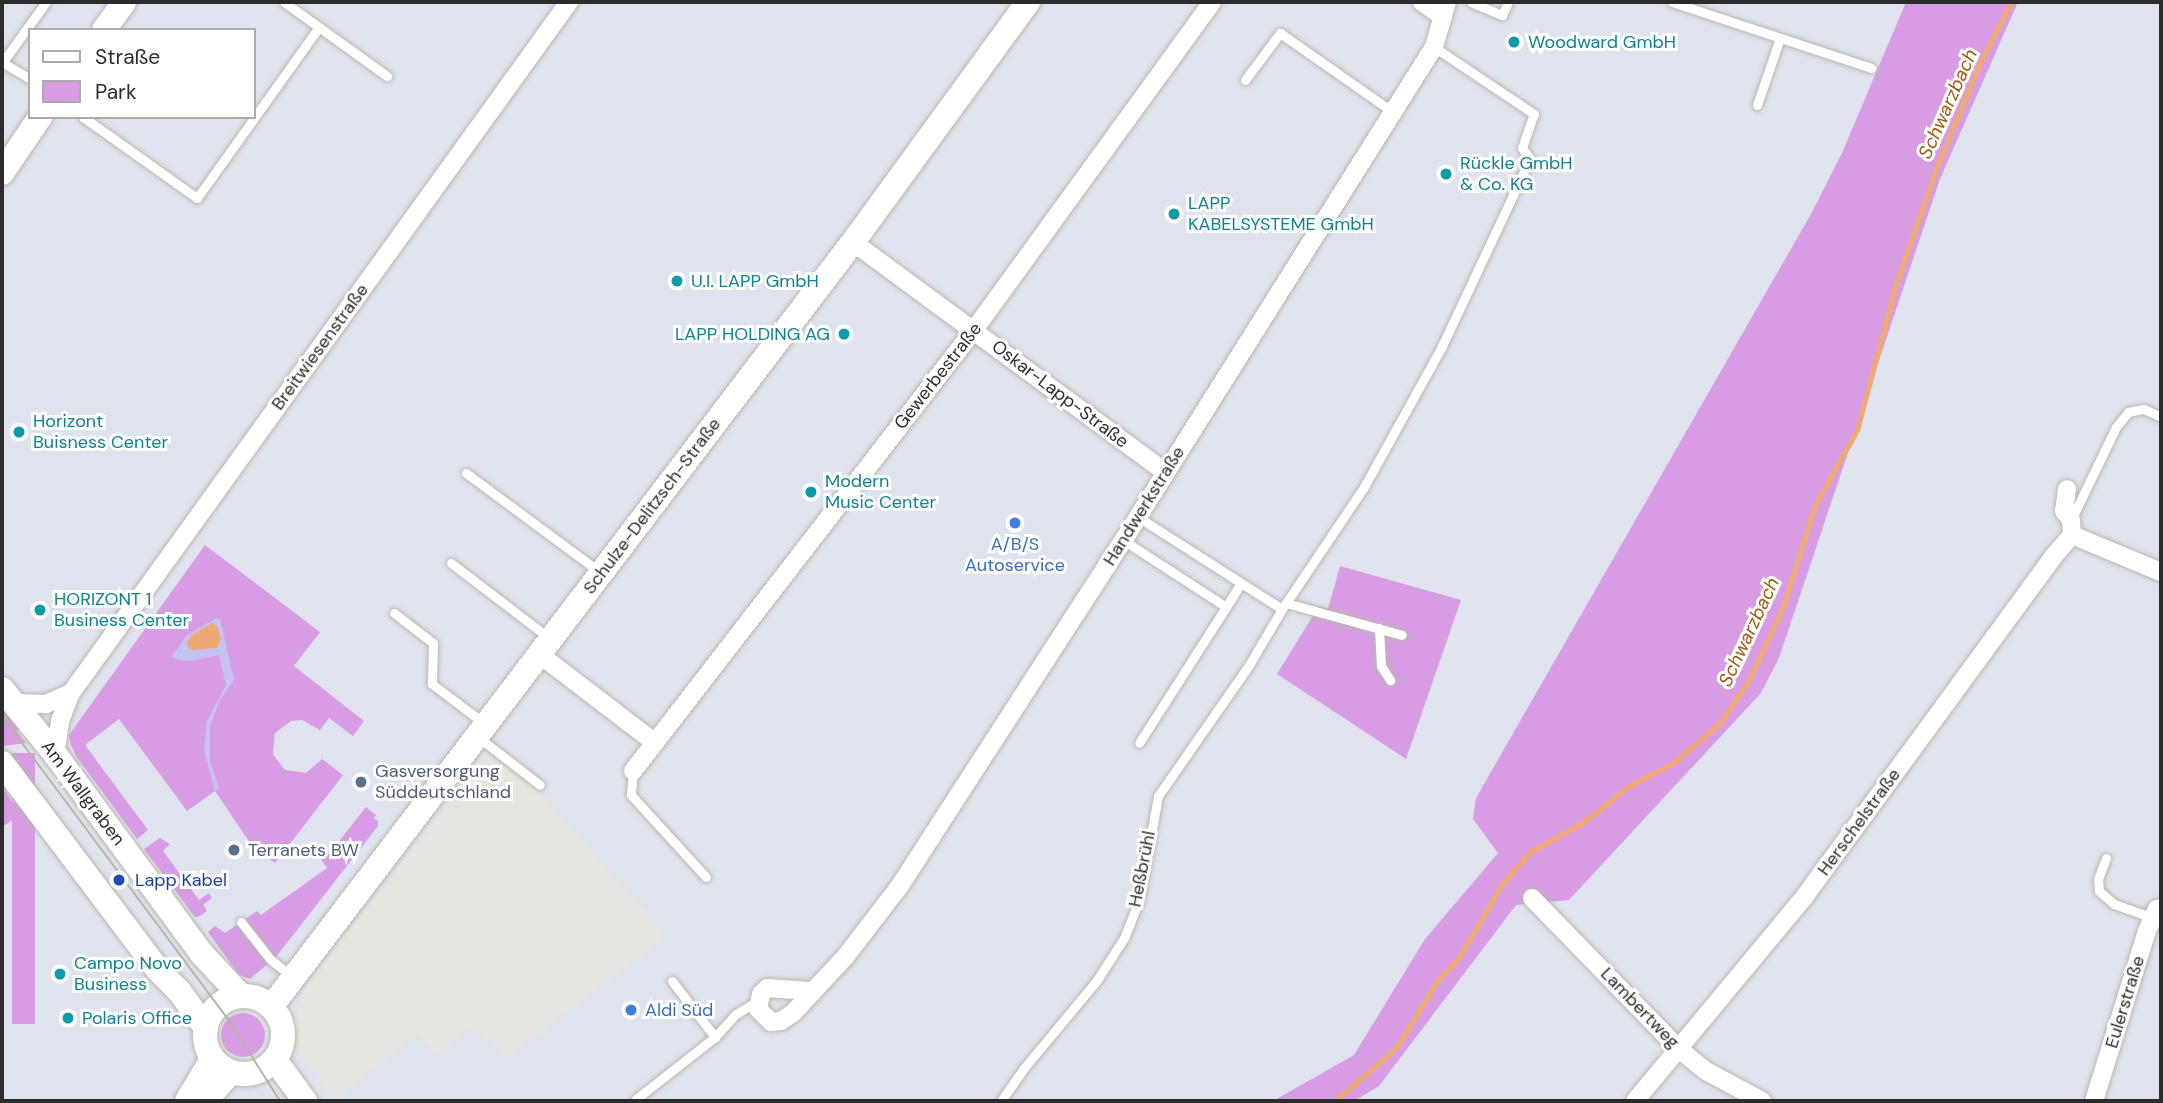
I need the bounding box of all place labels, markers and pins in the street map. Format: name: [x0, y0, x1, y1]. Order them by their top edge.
place label: Woodward GmbH: [1528, 31, 1676, 53]
marker: Woodward GmbH: [1506, 34, 1522, 50]
place label: Rückle GmbH & Co. KG: [1460, 153, 1573, 196]
marker: Rückle GmbH & Co. KG: [1438, 166, 1454, 182]
place label: LAPP KABELSYSTEME GmbH: [1188, 193, 1374, 235]
marker: LAPP KABELSYSTEME GmbH: [1166, 206, 1182, 222]
place label: U.I. LAPP GmbH: [691, 270, 819, 292]
marker: U.I. LAPP GmbH: [669, 273, 685, 289]
place label: LAPP HOLDING AG: [675, 323, 830, 345]
marker: LAPP HOLDING AG: [836, 326, 852, 342]
place label: Horizont Buisness Center: [33, 411, 168, 453]
marker: Horizont Buisness Center: [11, 424, 27, 440]
place label: Modern Music Center: [825, 471, 936, 514]
marker: Modern Music Center: [803, 484, 819, 500]
marker: A/B/S Autoservice: [1007, 515, 1023, 531]
place label: A/B/S Autoservice: [965, 534, 1065, 576]
place label: HORIZONT 1 Business Center: [54, 589, 189, 632]
marker: HORIZONT 1 Business Center: [32, 602, 48, 618]
place label: Gasversorgung Süddeutschland: [375, 761, 511, 804]
marker: Gasversorgung Süddeutschland: [353, 774, 369, 790]
place label: Terranets BW: [248, 839, 359, 861]
marker: Terranets BW: [226, 842, 242, 858]
place label: Lapp Kabel: [135, 869, 227, 891]
marker: Lapp Kabel: [109, 870, 129, 890]
place label: Campo Novo Business: [74, 953, 182, 996]
marker: Campo Novo Business: [52, 966, 68, 982]
place label: Aldi Süd: [645, 999, 713, 1021]
marker: Aldi Süd: [623, 1002, 639, 1018]
place label: Polaris Office: [82, 1007, 192, 1029]
marker: Polaris Office: [60, 1010, 76, 1026]

